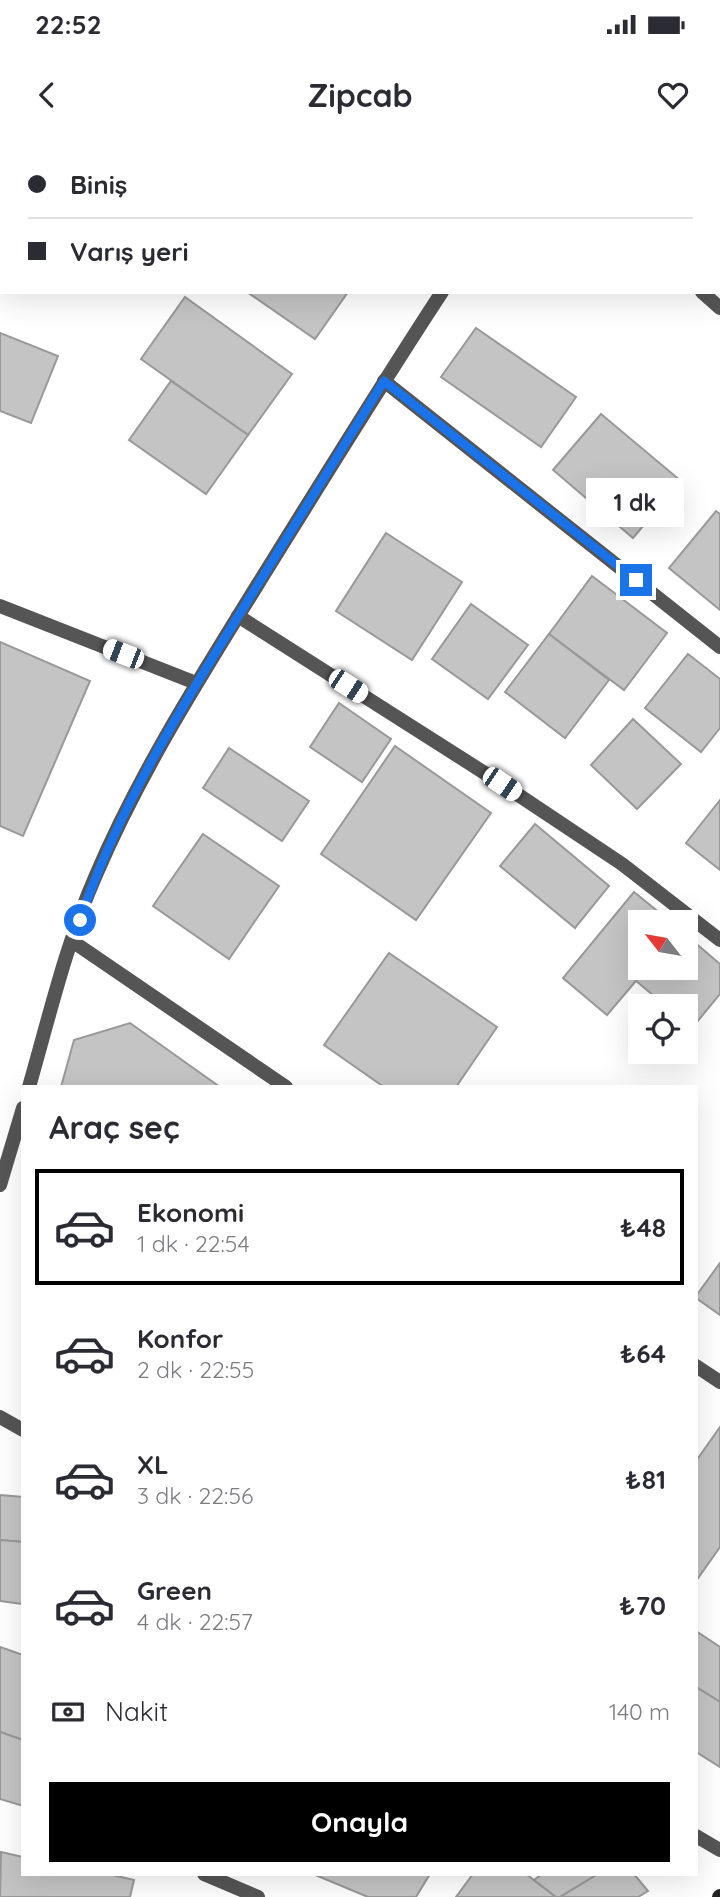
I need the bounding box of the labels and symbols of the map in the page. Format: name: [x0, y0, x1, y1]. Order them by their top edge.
callout: 1 dk: [587, 478, 685, 528]
route end: [620, 564, 652, 596]
car: [100, 637, 147, 671]
car: [325, 666, 372, 706]
car: [479, 764, 526, 804]
route start: [64, 904, 96, 936]
north arrow: [628, 910, 698, 980]

